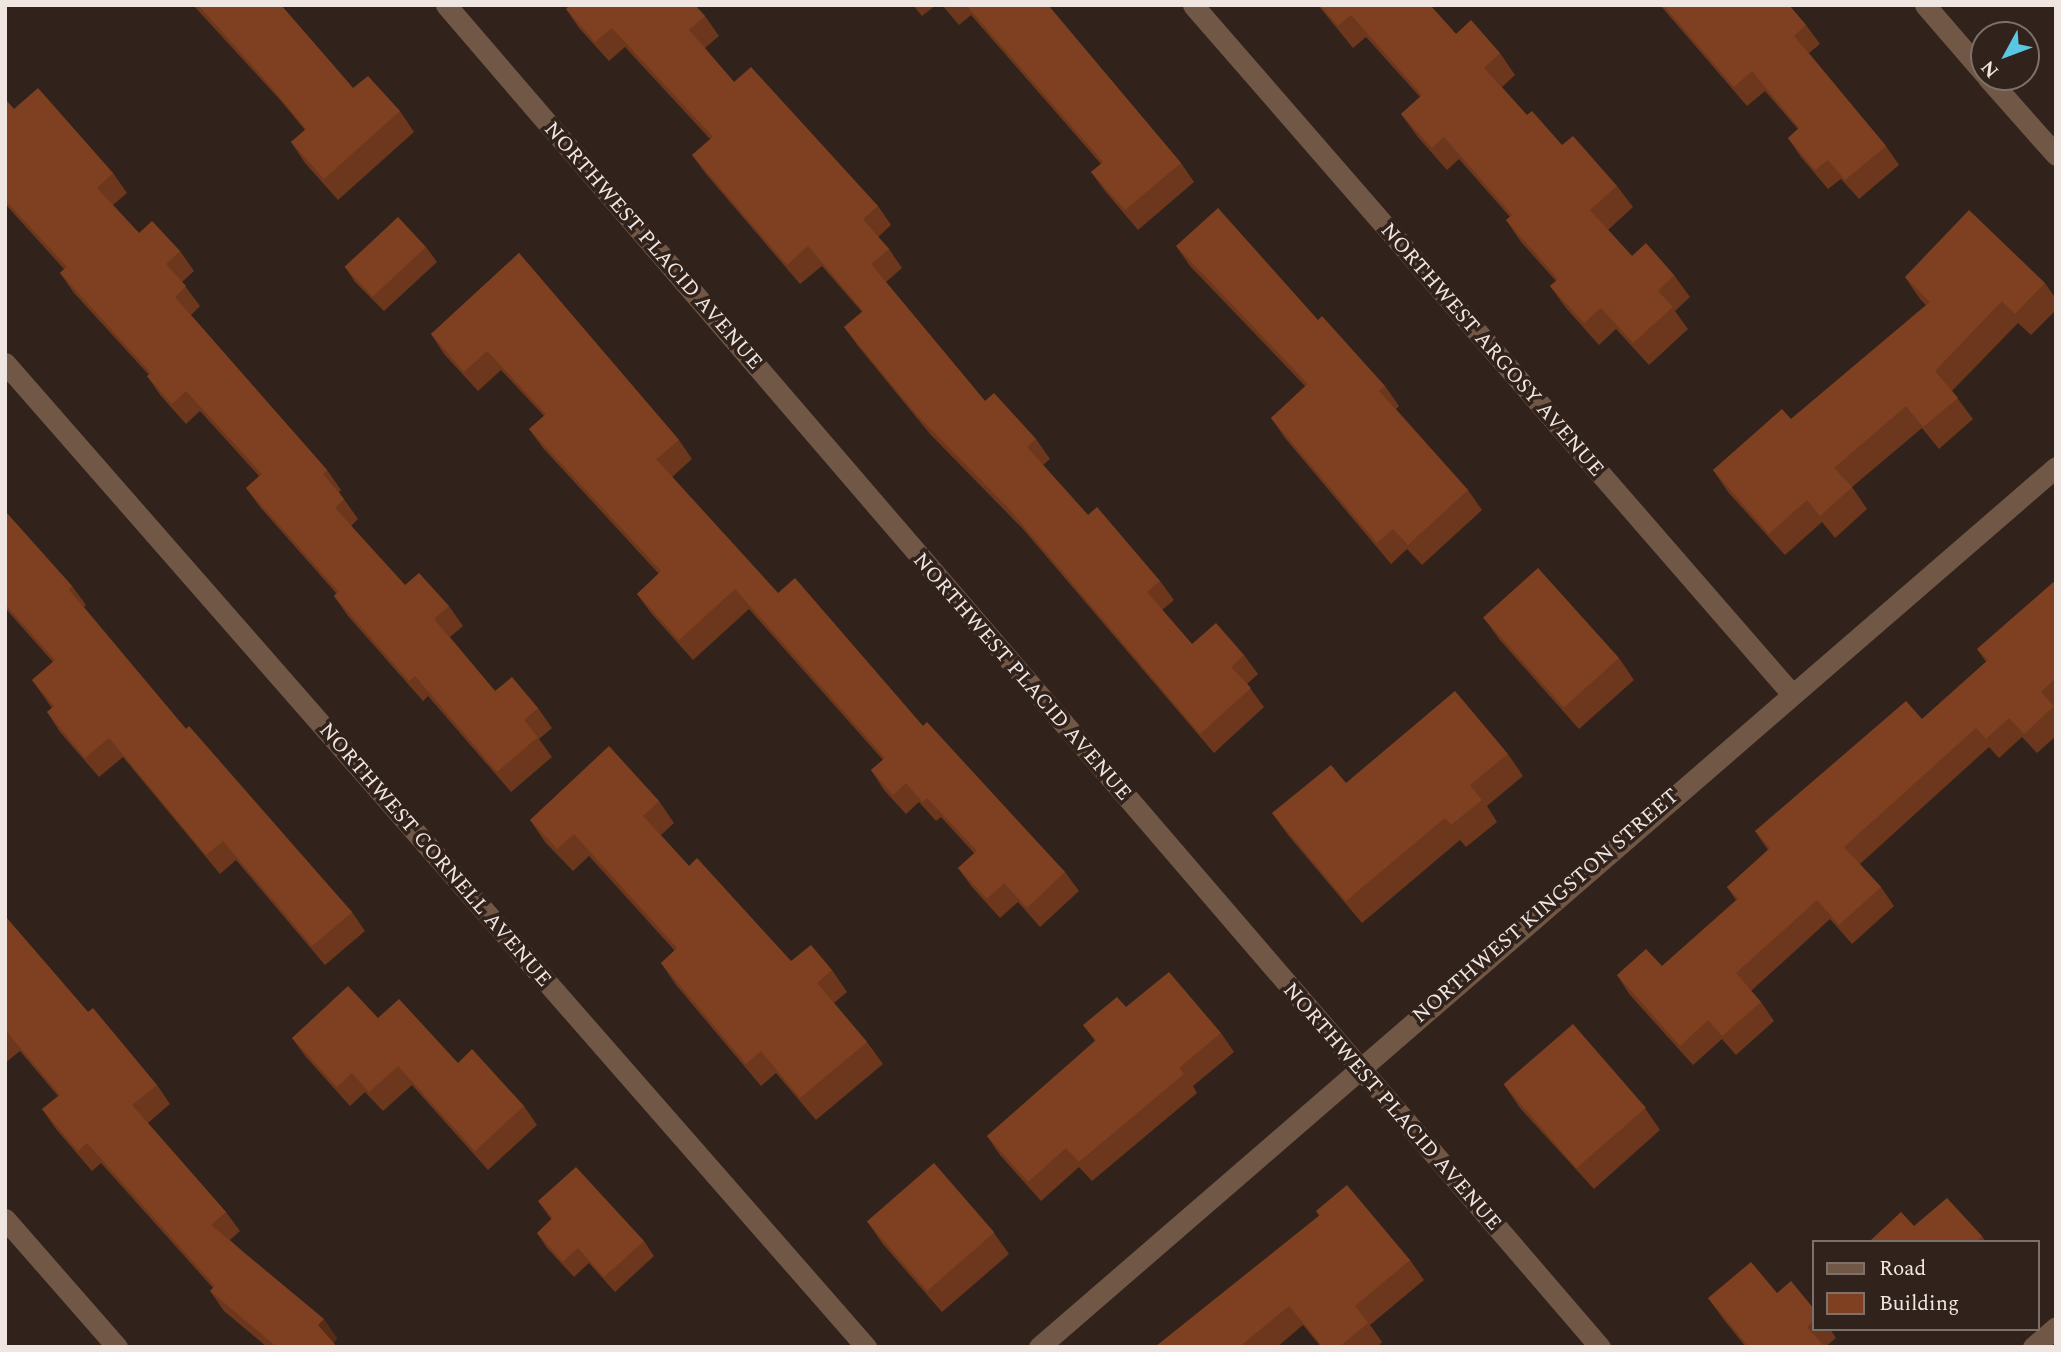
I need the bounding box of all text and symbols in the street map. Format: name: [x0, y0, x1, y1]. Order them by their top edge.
north arrow: [1970, 21, 2040, 91]
text: N: [1974, 53, 2006, 84]
street label: NORTHWEST PLACID AVENUE: [538, 117, 768, 375]
street label: NORTHWEST ARGOSY AVENUE: [1375, 218, 1609, 482]
street label: NORTHWEST PLACID AVENUE: [907, 548, 1137, 806]
street label: NORTHWEST CORNELL AVENUE: [313, 718, 557, 992]
street label: NORTHWEST KINGSTON STREET: [1408, 783, 1684, 1029]
street label: NORTHWEST PLACID AVENUE: [1277, 978, 1507, 1236]
legend: [1812, 1240, 2040, 1331]
text: Road: [1879, 1253, 1926, 1285]
text: Building: [1879, 1288, 1959, 1320]

